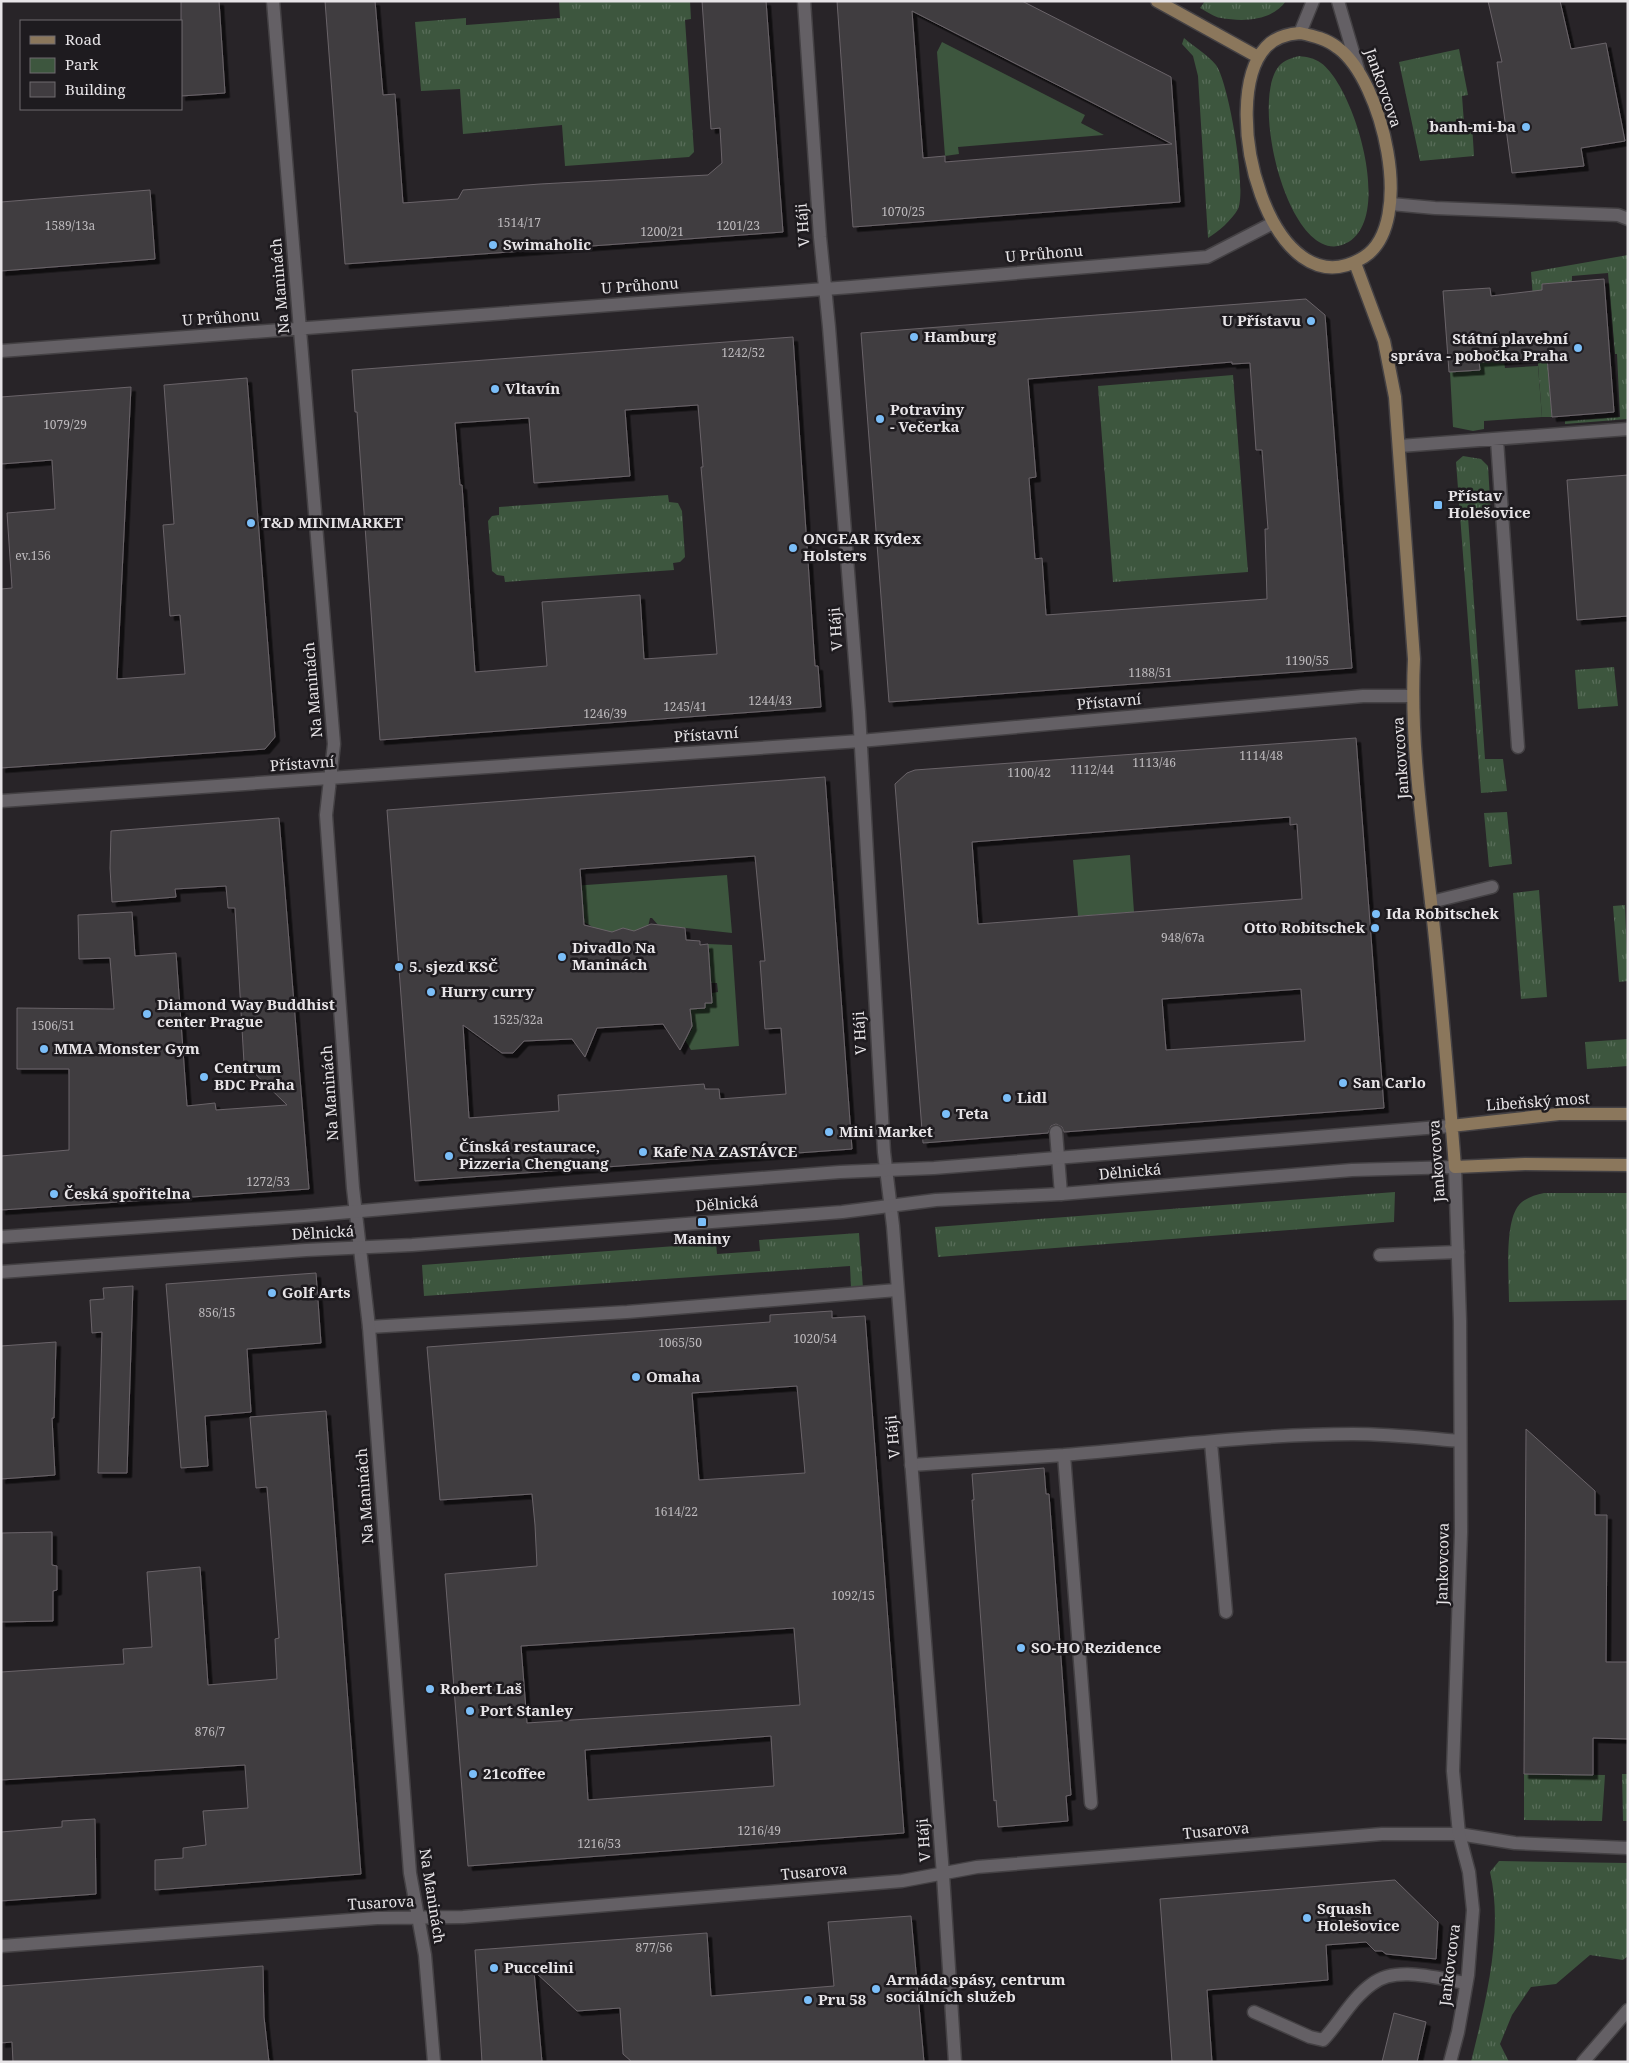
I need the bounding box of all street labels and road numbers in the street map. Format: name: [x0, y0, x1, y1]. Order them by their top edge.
street label: Jankovcova: [1361, 44, 1407, 130]
street label: V Háji: [790, 202, 814, 248]
street label: Na Maninách: [265, 237, 293, 335]
street label: U Průhonu: [1004, 240, 1084, 266]
street label: U Průhonu: [600, 272, 680, 298]
street label: U Průhonu: [181, 304, 261, 330]
street label: V Háji: [823, 606, 847, 652]
street label: Na Maninách: [298, 641, 326, 739]
street label: Přístavní: [1076, 688, 1142, 714]
street label: Jankovcova: [1387, 716, 1413, 801]
street label: Přístavní: [673, 722, 739, 746]
street label: Přístavní: [269, 751, 335, 775]
street label: V Háji: [848, 1011, 870, 1055]
street label: Na Maninách: [316, 1044, 342, 1142]
street label: Libeňský most: [1485, 1087, 1590, 1115]
street label: Jankovcova: [1423, 1119, 1449, 1204]
street label: Dělnická: [1098, 1158, 1162, 1184]
street label: Dělnická: [695, 1191, 759, 1215]
street label: Dělnická: [291, 1220, 355, 1244]
street label: V Háji: [880, 1414, 904, 1460]
street label: Na Maninách: [351, 1447, 377, 1545]
street label: Jankovcova: [1431, 1523, 1453, 1606]
street label: V Háji: [911, 1817, 935, 1863]
street label: Tusarova: [1182, 1817, 1250, 1843]
street label: Na Maninách: [416, 1847, 450, 1945]
street label: Tusarova: [780, 1858, 848, 1884]
street label: Tusarova: [347, 1890, 415, 1914]
street label: Jankovcova: [1434, 1923, 1464, 2008]

